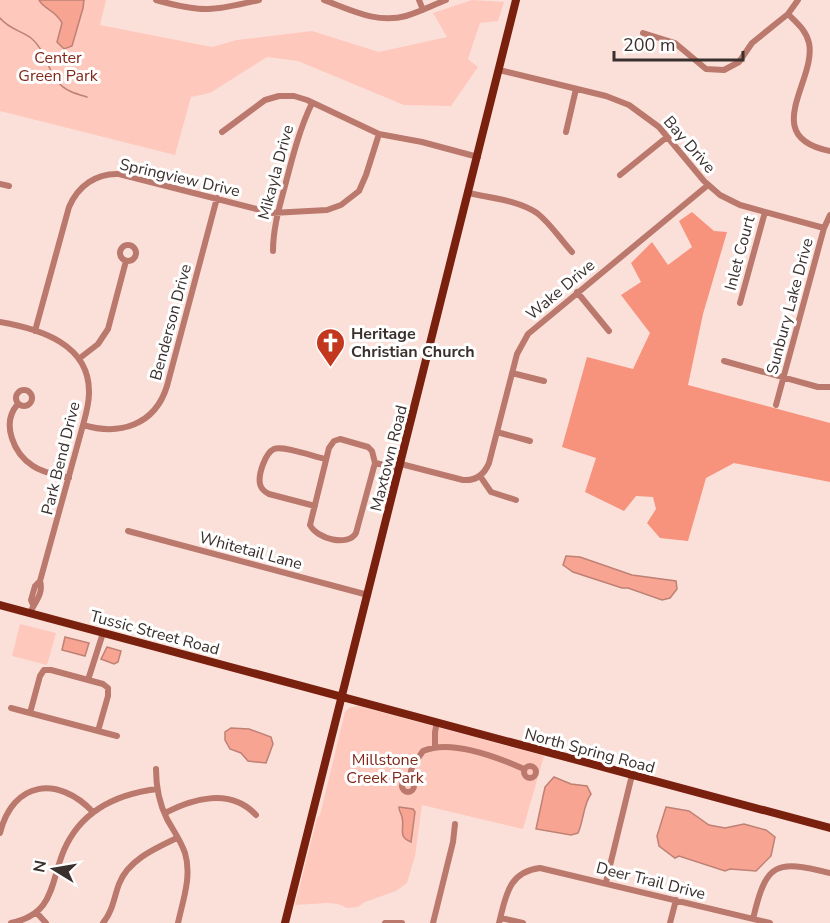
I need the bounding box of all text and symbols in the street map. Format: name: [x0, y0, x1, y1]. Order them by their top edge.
scale bar: [614, 24, 743, 62]
text: 200 m: [623, 33, 675, 57]
park label: Center Green Park: [18, 47, 99, 87]
street label: Bay Drive: [658, 111, 720, 178]
street label: Mikayla Drive: [253, 122, 299, 222]
street label: Springview Drive: [117, 153, 242, 203]
street label: Inlet Court: [720, 213, 761, 293]
street label: Sunbury Lake Drive: [761, 236, 819, 377]
street label: Wake Drive: [522, 254, 600, 325]
street label: Benderson Drive: [145, 262, 197, 383]
place label: Heritage Christian Church: [351, 323, 475, 363]
church icon: Heritage Christian Church: [314, 326, 346, 368]
street label: Park Bend Drive: [36, 399, 86, 517]
street label: Maxtown Road: [365, 403, 413, 514]
street label: Whitetail Lane: [197, 527, 305, 575]
street label: Tussic Street Road: [88, 605, 222, 661]
street label: North Spring Road: [522, 723, 657, 779]
park label: Millstone Creek Park: [346, 749, 425, 789]
north arrow: [24, 839, 84, 899]
street label: Deer Trail Drive: [594, 857, 708, 905]
text: N: [28, 858, 52, 874]

